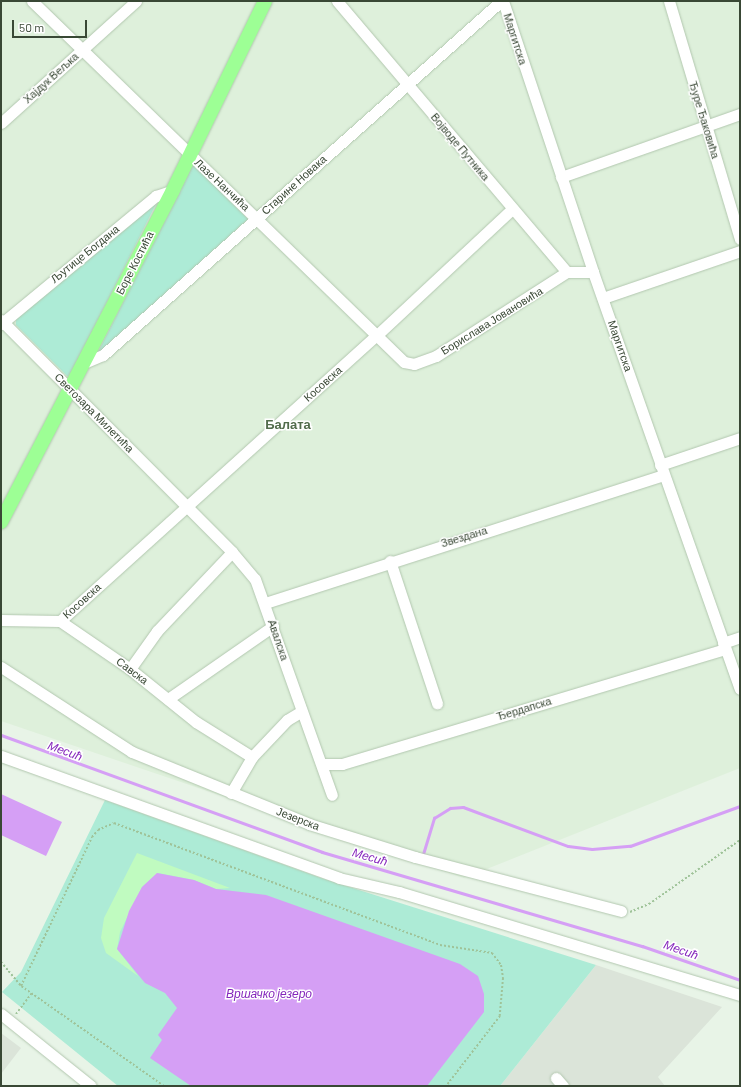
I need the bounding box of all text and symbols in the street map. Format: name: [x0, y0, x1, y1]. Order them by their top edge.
scale bar: [14, 12, 89, 38]
street label: Маргитска: [500, 12, 530, 66]
text: 50 m: [19, 20, 44, 34]
street label: Хајдук Вељка: [21, 50, 81, 106]
street label: Ђуре Ђаковића: [686, 80, 722, 160]
street label: Војводе Путника: [428, 111, 492, 183]
street label: Старине Новака: [259, 152, 329, 218]
street label: Лазе Нанчића: [192, 156, 252, 214]
street label: Љутице Богдана: [48, 222, 122, 286]
street label: Боре Костића: [113, 229, 157, 297]
street label: Борислава Јовановића: [439, 284, 545, 358]
street label: Маргитска: [605, 319, 635, 373]
street label: Косовска: [301, 363, 345, 405]
street label: Светозара Милетића: [52, 371, 136, 455]
district label: Балата: [265, 416, 311, 432]
street label: Звездана: [439, 524, 489, 550]
street label: Косовска: [60, 580, 104, 622]
street label: Авалска: [265, 618, 291, 662]
street label: Савска: [113, 655, 151, 687]
street label: Ђердапска: [495, 694, 553, 724]
water label: Месић: [46, 738, 84, 764]
street label: Језерска: [275, 805, 321, 833]
water label: Месић: [351, 845, 389, 869]
water label: Месић: [662, 937, 700, 963]
water label: Вршачко језеро: [226, 987, 312, 1001]

